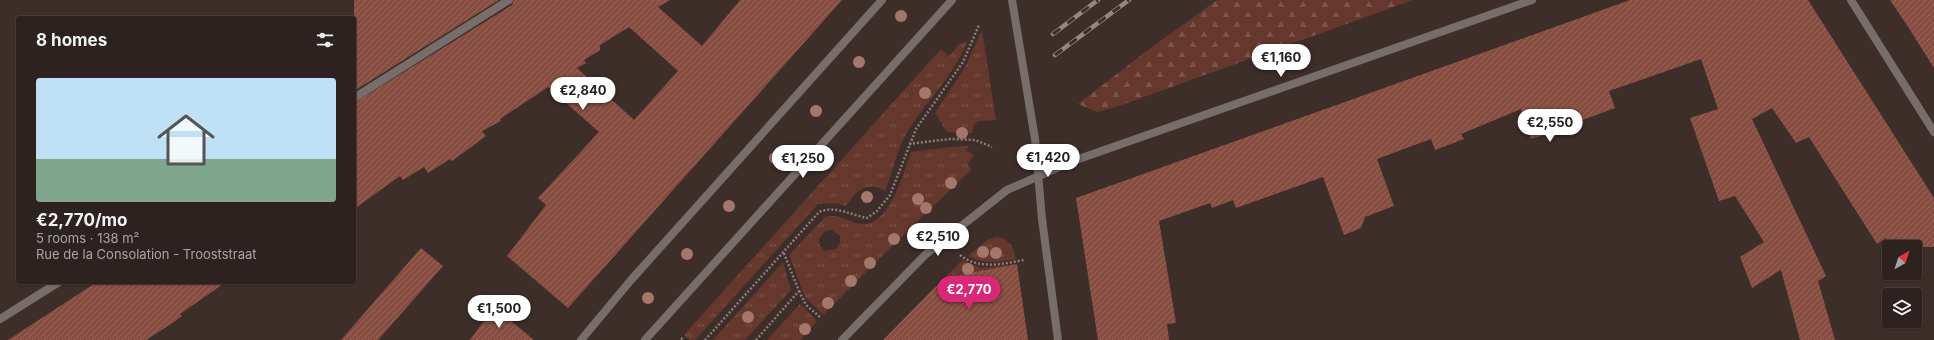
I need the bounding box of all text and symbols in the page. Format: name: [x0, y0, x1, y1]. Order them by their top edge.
icon: filters: [314, 29, 336, 51]
text: 8 homes: [36, 30, 107, 50]
pin: €1,160: [1248, 44, 1314, 78]
text: €1,160: [1261, 49, 1301, 65]
pin: €2,840: [550, 77, 616, 111]
text: €2,840: [559, 82, 607, 98]
icon: home: [150, 104, 222, 176]
pin: €2,550: [1517, 109, 1583, 143]
text: €2,550: [1527, 114, 1573, 130]
pin: €1,420: [1015, 144, 1081, 178]
pin: €1,250: [770, 145, 836, 179]
text: €1,420: [1026, 149, 1070, 165]
text: €1,250: [781, 150, 825, 166]
text: €2,770/mo: [36, 210, 127, 230]
pin: €2,510: [905, 223, 971, 257]
text: €2,510: [916, 228, 960, 244]
text: 5 rooms · 138 m²: [36, 230, 139, 246]
north arrow: [1882, 240, 1922, 280]
map controls: [1882, 240, 1922, 328]
text: Rue de la Consolation - Trooststraat: [36, 246, 257, 262]
pin: €2,770: [936, 276, 1002, 310]
text: €2,770: [946, 281, 992, 297]
button: layers: [1882, 288, 1922, 328]
pin: €1,500: [466, 295, 532, 329]
text: €1,500: [477, 300, 521, 316]

